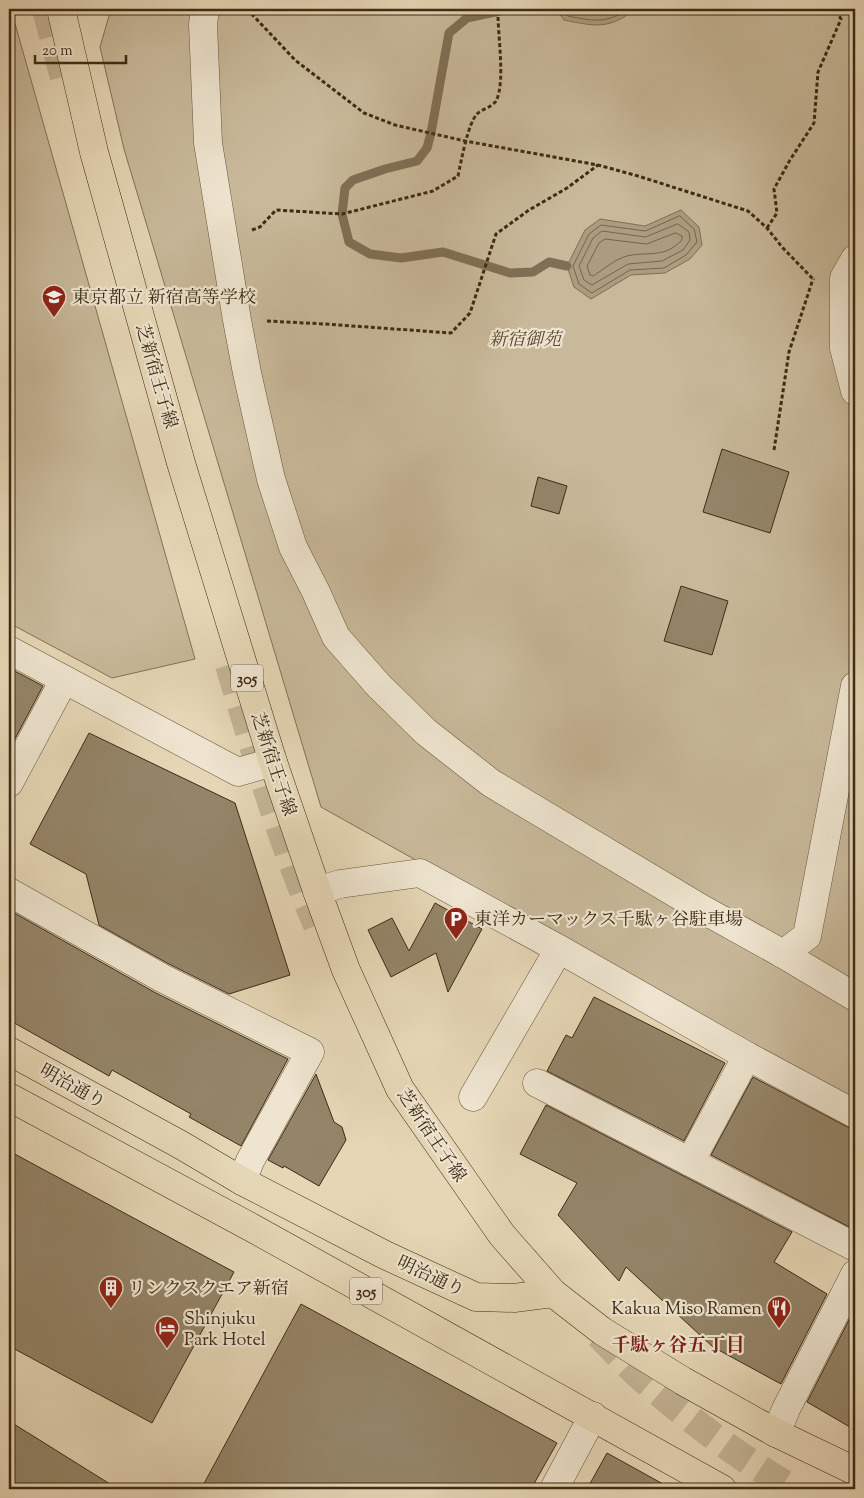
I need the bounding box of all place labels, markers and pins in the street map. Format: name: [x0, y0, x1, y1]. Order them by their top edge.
school or university icon: 東京都立 新宿高等学校: [41, 284, 67, 318]
place label: 東京都立 新宿高等学校: [72, 286, 256, 312]
parking icon: 東洋カーマックス千駄ヶ谷駐車場: [443, 906, 469, 940]
place label: 東洋カーマックス千駄ヶ谷駐車場: [474, 908, 743, 934]
building icon: リンクスクエア新宿: [98, 1275, 124, 1309]
place label: リンクスクエア新宿: [128, 1277, 289, 1303]
restaurant icon: Kakua Miso Ramen: [766, 1295, 792, 1329]
place label: Kakua Miso Ramen: [611, 1297, 762, 1323]
place label: Shinjuku Park Hotel: [184, 1307, 266, 1354]
hotel icon: Shinjuku Park Hotel: [154, 1315, 180, 1349]

